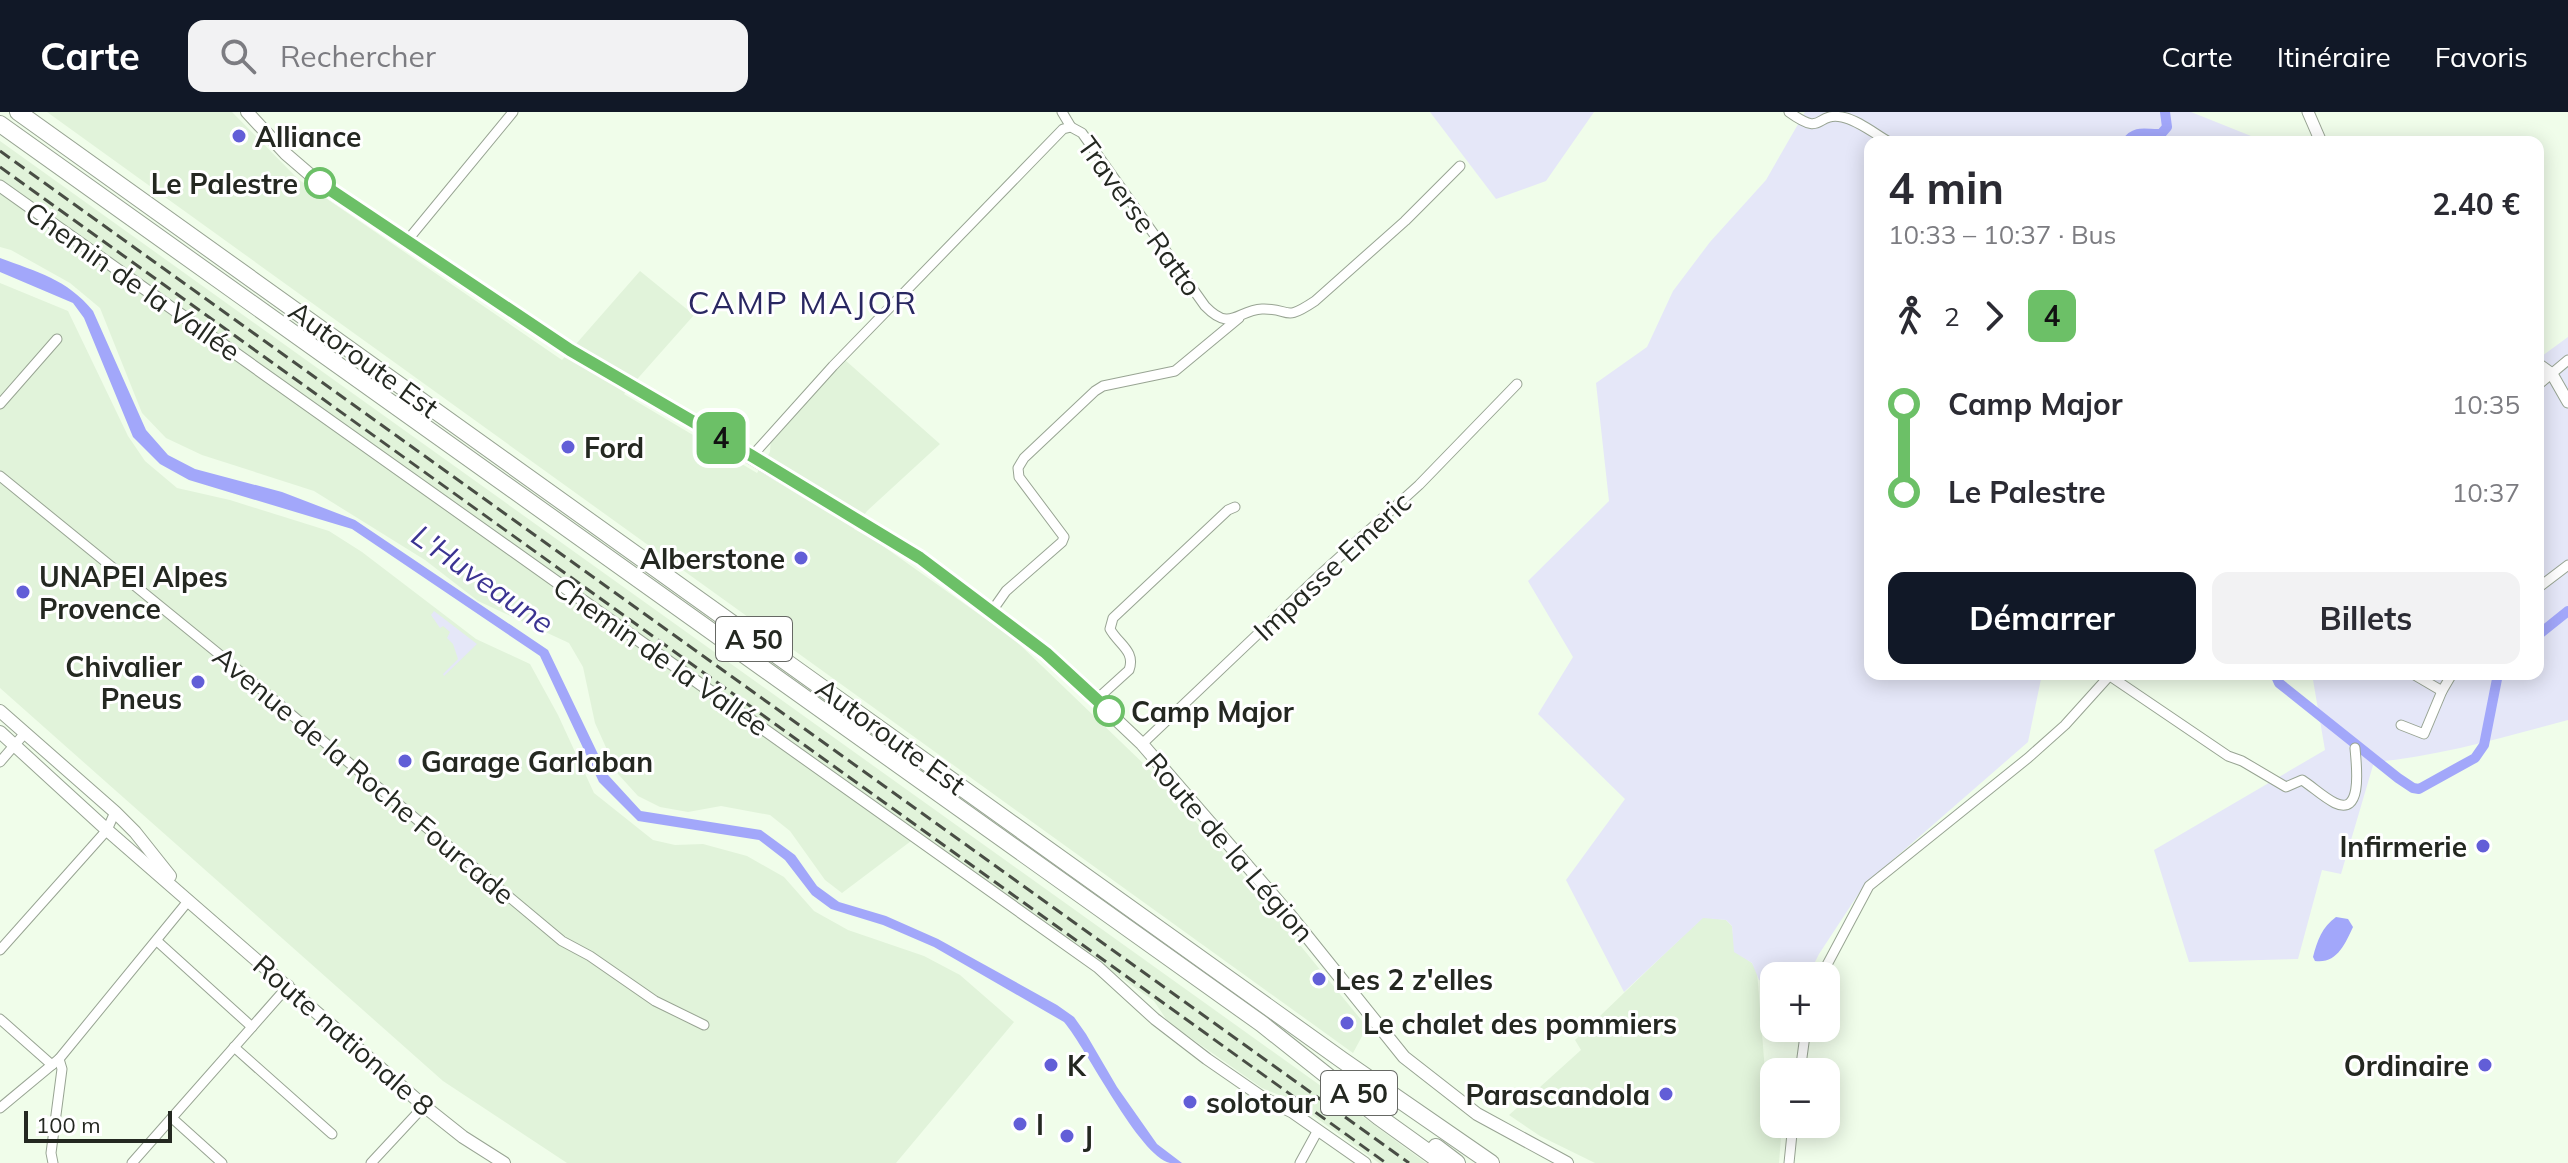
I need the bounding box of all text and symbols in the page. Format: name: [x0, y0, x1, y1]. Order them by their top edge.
search box: [188, 20, 748, 92]
text: Carte: [40, 32, 140, 80]
icon: search: [216, 34, 260, 78]
text: Rechercher: [280, 37, 436, 75]
text: Carte: [2161, 39, 2233, 74]
text: Itinéraire: [2277, 39, 2391, 74]
text: Favoris: [2435, 39, 2528, 74]
place label: Alliance: [255, 119, 361, 154]
marker: Alliance: [230, 127, 248, 145]
street label: Traverse Ratto: [1070, 129, 1210, 303]
text: 4 min: [1888, 160, 2004, 215]
place label: Le Palestre: [151, 166, 298, 201]
marker: Le Palestre: [305, 168, 335, 198]
text: 2.40 €: [2432, 185, 2520, 223]
street label: Chemin de la Vallée: [19, 194, 247, 368]
text: 10:33 – 10:37 · Bus: [1888, 218, 2117, 251]
district label: CAMP MAJOR: [688, 282, 918, 322]
street label: Autoroute Est: [282, 293, 446, 425]
icon: walk: [1888, 294, 1932, 338]
icon: forward: [1972, 294, 2016, 338]
text: 4: [2044, 298, 2060, 333]
text: 2: [1944, 300, 1960, 333]
text: Camp Major: [1948, 385, 2122, 423]
text: 10:35: [2452, 388, 2520, 421]
line badge: 4: [695, 412, 747, 464]
text: 4: [713, 420, 729, 455]
place label: Ford: [584, 430, 644, 465]
marker: Ford: [559, 438, 577, 456]
text: Le Palestre: [1948, 473, 2106, 511]
text: 10:37: [2452, 476, 2520, 509]
street label: Impasse Emeric: [1246, 484, 1418, 648]
water label: L'Huveaune: [405, 516, 561, 642]
place label: Alberstone: [640, 541, 785, 576]
marker: Alberstone: [792, 549, 810, 567]
place label: UNAPEI Alpes Provence: [39, 559, 228, 626]
street label: Chemin de la Vallée: [547, 569, 775, 743]
button: Démarrer: [1888, 572, 2196, 664]
button: Billets: [2212, 572, 2520, 664]
marker: UNAPEI Alpes Provence: [14, 583, 32, 601]
road number: A 50: [716, 617, 792, 661]
street label: Avenue de la Roche Fourcade: [206, 639, 522, 911]
place label: Chivalier Pneus: [65, 649, 182, 716]
street label: Autoroute Est: [809, 670, 973, 802]
marker: Chivalier Pneus: [189, 673, 207, 691]
place label: Camp Major: [1131, 694, 1294, 729]
marker: Camp Major: [1094, 696, 1124, 726]
place label: Garage Garlaban: [421, 744, 653, 779]
street label: Route de la Légion: [1138, 745, 1322, 949]
marker: Garage Garlaban: [396, 752, 414, 770]
place label: Infirmerie: [2339, 829, 2467, 864]
marker: Infirmerie: [2474, 837, 2492, 855]
street label: Route nationale 8: [246, 947, 442, 1123]
place label: Les 2 z'elles: [1335, 962, 1493, 997]
map controls: [1760, 962, 1840, 1138]
button: +: [1760, 962, 1840, 1042]
marker: Les 2 z'elles: [1310, 970, 1328, 988]
place label: Le chalet des pommiers: [1363, 1006, 1677, 1041]
marker: Le chalet des pommiers: [1338, 1014, 1356, 1032]
place label: K: [1067, 1048, 1087, 1083]
place label: Ordinaire: [2344, 1048, 2469, 1083]
marker: K: [1042, 1056, 1060, 1074]
marker: Ordinaire: [2476, 1056, 2494, 1074]
button: −: [1760, 1058, 1840, 1138]
road number: A 50: [1321, 1071, 1397, 1115]
place label: Parascandola: [1466, 1077, 1650, 1112]
place label: solotour: [1206, 1085, 1315, 1120]
marker: Parascandola: [1657, 1085, 1675, 1103]
marker: solotour: [1181, 1093, 1199, 1111]
scale bar: [24, 1107, 172, 1143]
place label: I: [1036, 1107, 1044, 1142]
text: 100 m: [36, 1111, 101, 1139]
marker: I: [1011, 1115, 1029, 1133]
place label: J: [1083, 1119, 1093, 1154]
marker: J: [1058, 1127, 1076, 1145]

